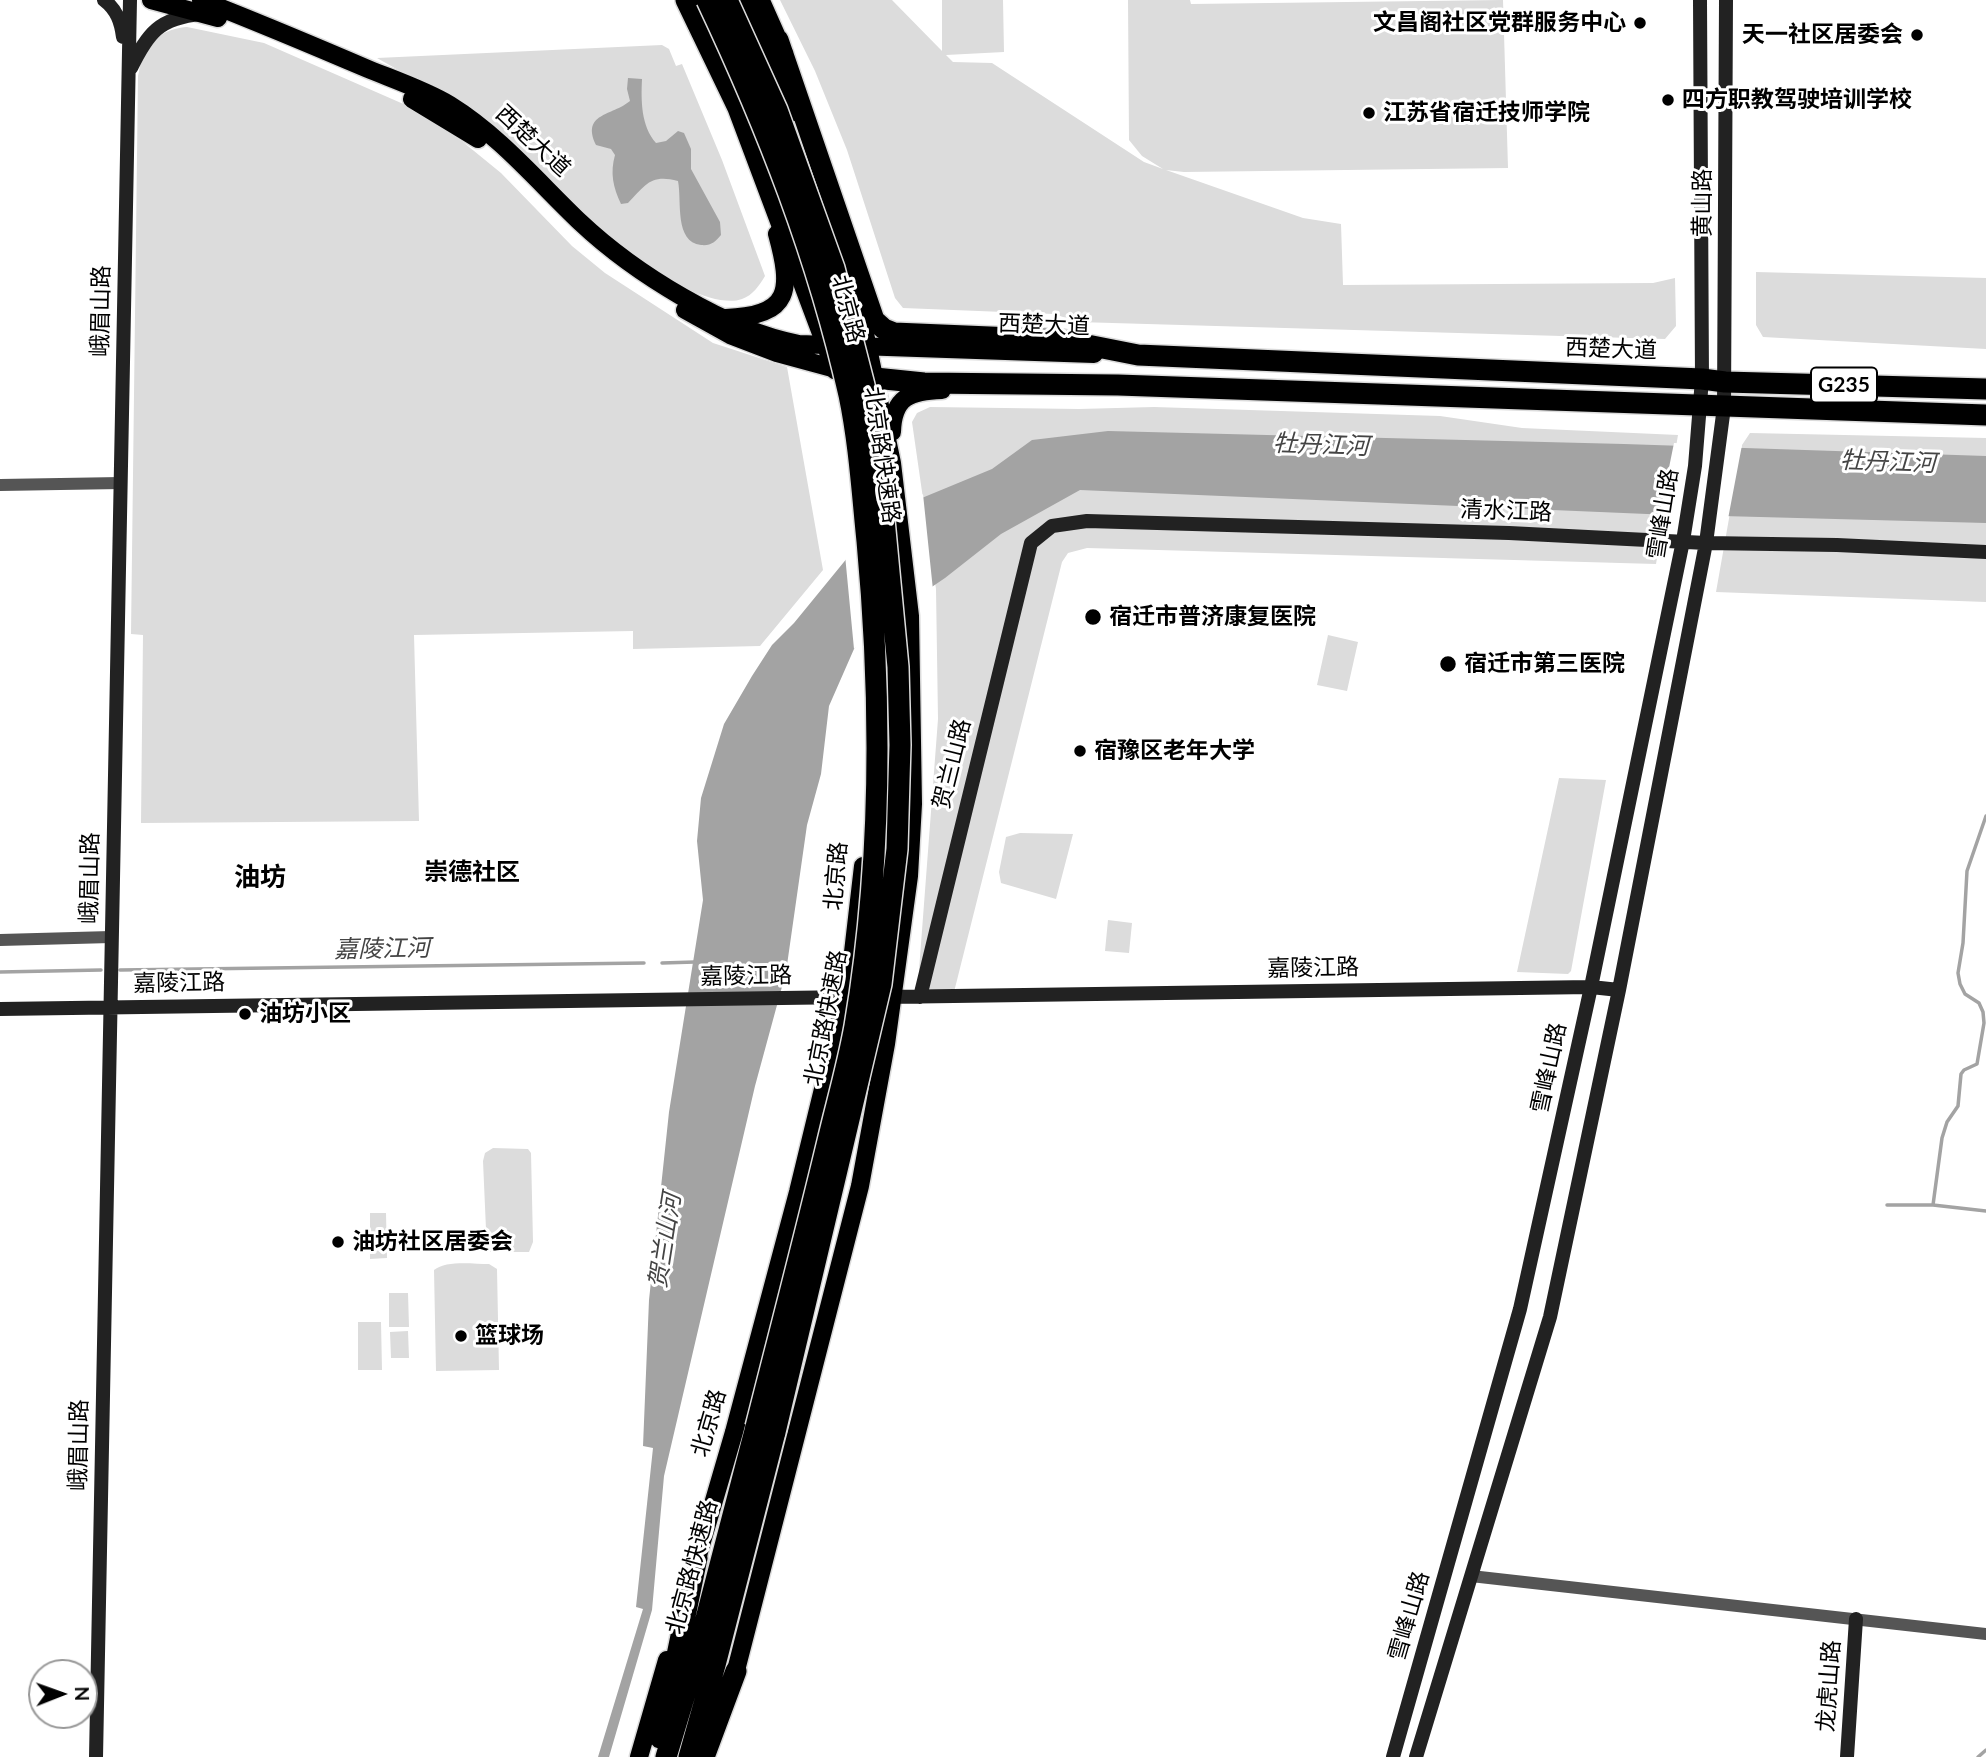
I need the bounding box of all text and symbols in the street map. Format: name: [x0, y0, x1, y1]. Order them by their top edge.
place label: 文昌阁社区党群服务中心: [1373, 9, 1626, 37]
marker: 文昌阁社区党群服务中心: [1632, 15, 1648, 31]
place label: 天一社区居委会: [1742, 21, 1903, 49]
marker: 天一社区居委会: [1909, 27, 1925, 43]
place label: 四方职教驾驶培训学校: [1682, 86, 1912, 114]
marker: 四方职教驾驶培训学校: [1660, 92, 1676, 108]
place label: 江苏省宿迁技师学院: [1383, 99, 1590, 127]
street label: 西楚大道: [490, 100, 576, 182]
marker: 江苏省宿迁技师学院: [1361, 105, 1377, 121]
street label: 黄山路: [1689, 169, 1717, 237]
street label: 峨眉山路: [86, 265, 116, 357]
street label: 北京路: [826, 272, 870, 346]
street label: 西楚大道: [998, 310, 1090, 340]
street label: 西楚大道: [1565, 334, 1657, 364]
road number: G235: [1811, 368, 1877, 402]
street label: 北京路快速路: [859, 385, 905, 525]
water label: 牡丹江河: [1273, 429, 1369, 461]
water label: 牡丹江河: [1840, 446, 1936, 478]
street label: 雪峰山路: [1642, 466, 1684, 562]
street label: 清水江路: [1460, 496, 1552, 526]
place label: 宿迁市普济康复医院: [1109, 603, 1316, 631]
marker: 宿迁市普济康复医院: [1083, 607, 1103, 627]
place label: 宿迁市第三医院: [1464, 650, 1625, 678]
marker: 宿迁市第三医院: [1438, 654, 1458, 674]
street label: 贺兰山路: [927, 716, 977, 812]
place label: 宿豫区老年大学: [1094, 737, 1255, 765]
marker: 宿豫区老年大学: [1072, 743, 1088, 759]
street label: 峨眉山路: [75, 832, 105, 924]
street label: 北京路: [819, 840, 853, 912]
district label: 崇德社区: [424, 858, 520, 886]
district label: 油坊: [234, 862, 286, 894]
water label: 嘉陵江河: [334, 934, 430, 964]
street label: 北京路快速路: [799, 948, 853, 1088]
street label: 嘉陵江路: [1267, 953, 1359, 983]
street label: 嘉陵江路: [700, 961, 792, 991]
street label: 嘉陵江路: [133, 968, 225, 998]
place label: 油坊小区: [259, 1000, 351, 1028]
marker: 油坊小区: [237, 1006, 253, 1022]
street label: 雪峰山路: [1526, 1020, 1572, 1116]
water label: 贺兰山河: [643, 1191, 687, 1291]
place label: 油坊社区居委会: [352, 1228, 513, 1256]
marker: 油坊社区居委会: [330, 1234, 346, 1250]
place label: 篮球场: [475, 1322, 544, 1350]
marker: 篮球场: [453, 1328, 469, 1344]
street label: 北京路: [686, 1386, 732, 1460]
street label: 峨眉山路: [64, 1399, 94, 1491]
street label: 北京路快速路: [661, 1497, 723, 1637]
street label: 雪峰山路: [1383, 1568, 1435, 1664]
street label: 龙虎山路: [1812, 1639, 1846, 1733]
north arrow: [28, 1659, 98, 1729]
text: N: [71, 1686, 94, 1701]

